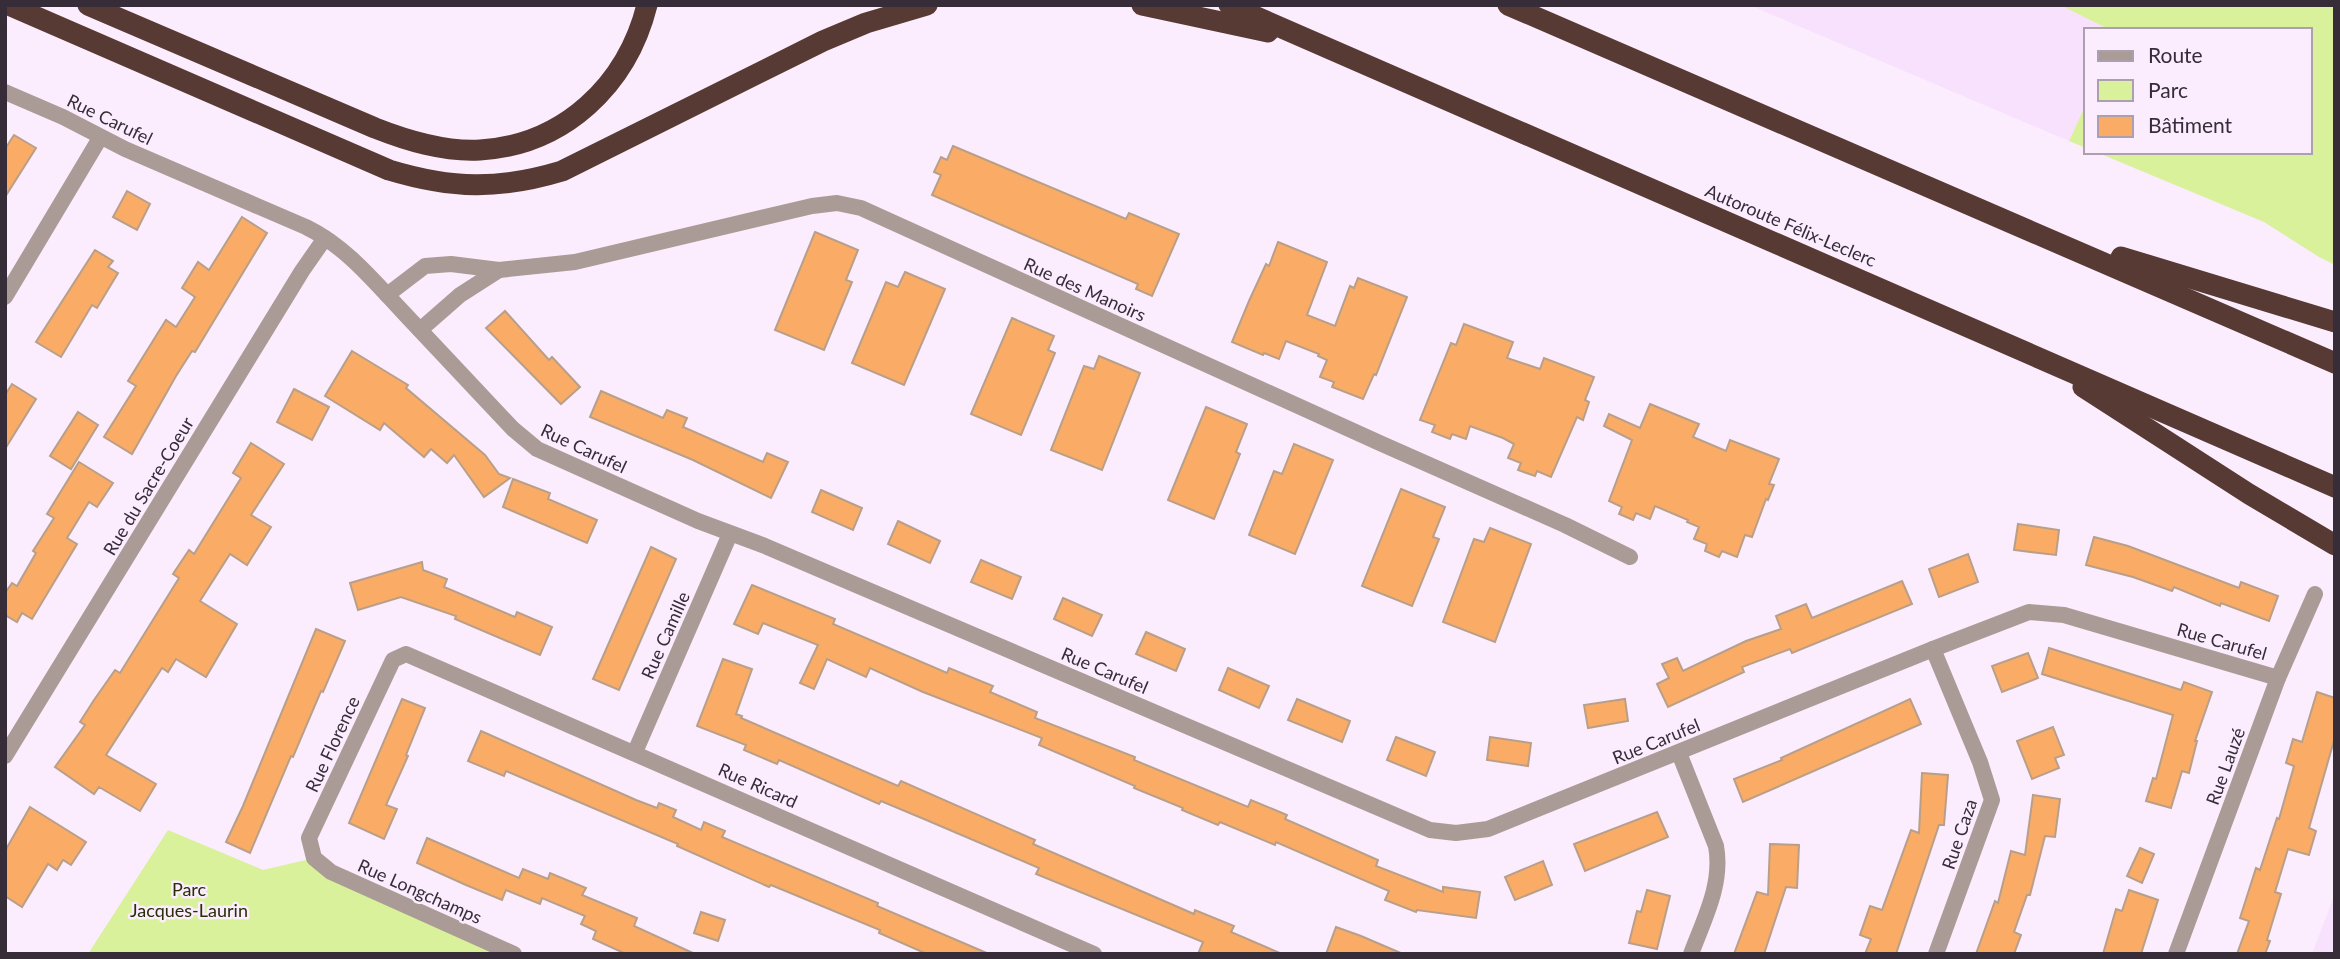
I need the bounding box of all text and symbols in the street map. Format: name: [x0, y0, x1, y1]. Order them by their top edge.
legend: [2084, 28, 2312, 154]
text: Route: [2148, 42, 2203, 67]
text: Parc: [2148, 77, 2188, 102]
street label: Rue Carufel: [64, 89, 156, 149]
text: Bâtiment: [2148, 112, 2233, 137]
street label: Autoroute Félix-Leclerc: [1702, 179, 1880, 271]
street label: Rue des Manoirs: [1021, 252, 1150, 326]
street label: Rue du Sacre-Coeur: [98, 412, 198, 559]
street label: Rue Carufel: [537, 419, 631, 477]
street label: Rue Camille: [636, 588, 694, 682]
street label: Rue Carufel: [2175, 618, 2269, 664]
street label: Rue Carufel: [1058, 642, 1152, 698]
street label: Rue Florence: [300, 693, 364, 795]
street label: Rue Carufel: [1609, 713, 1703, 769]
street label: Rue Lauzé: [2201, 724, 2249, 808]
street label: Rue Ricard: [715, 758, 801, 812]
street label: Rue Caza: [1937, 796, 1981, 872]
street label: Rue Longchamps: [355, 854, 486, 928]
park label: Parc Jacques-Laurin: [130, 878, 248, 921]

